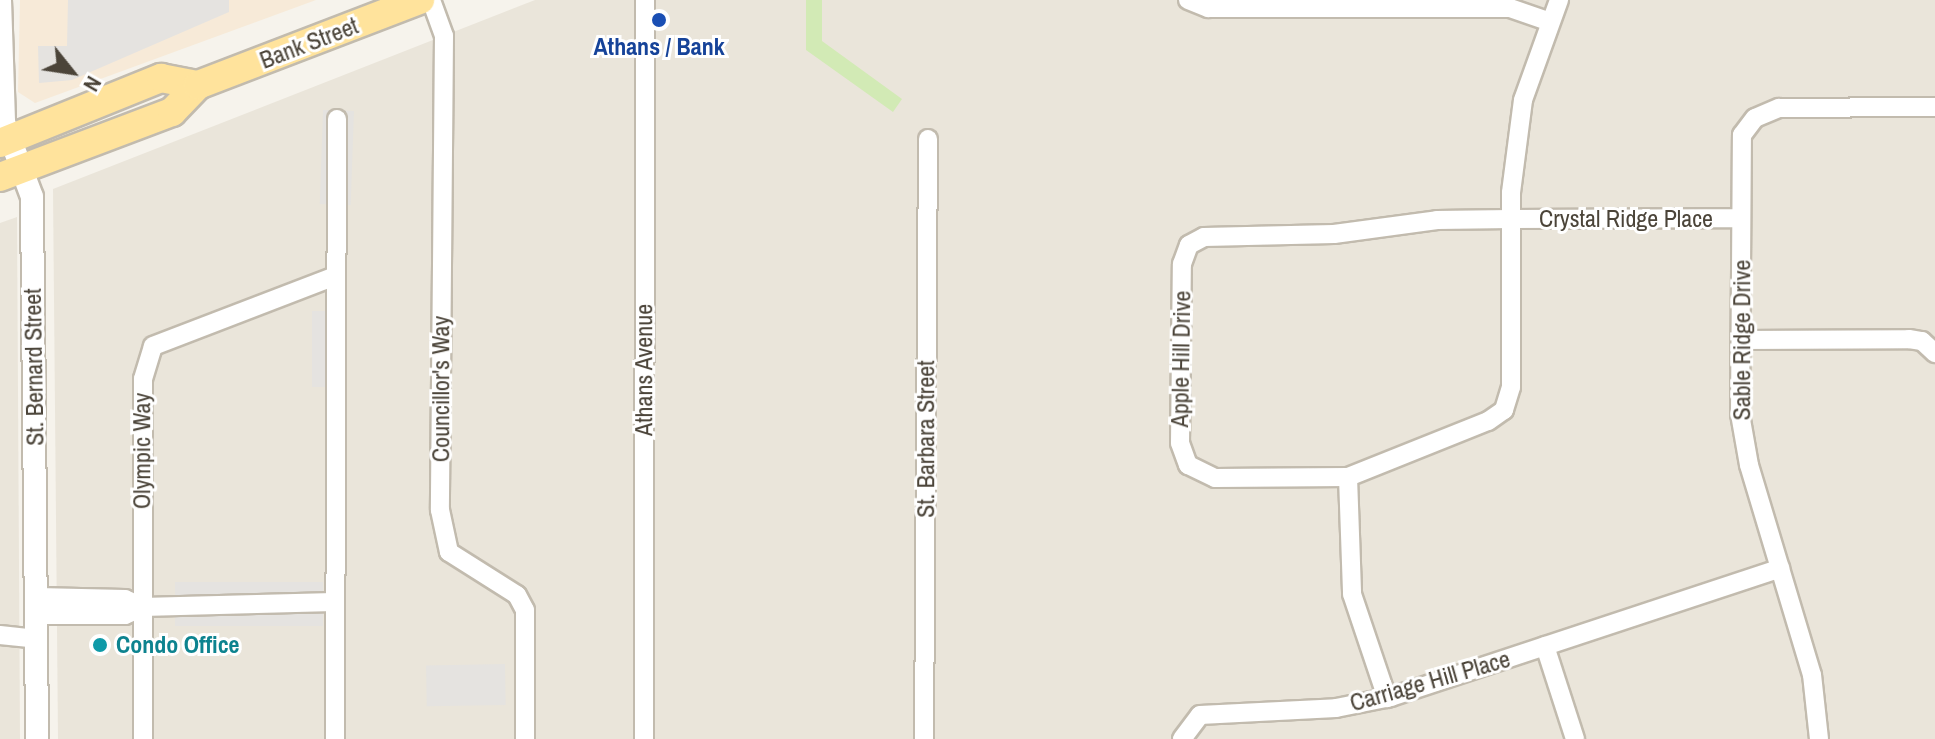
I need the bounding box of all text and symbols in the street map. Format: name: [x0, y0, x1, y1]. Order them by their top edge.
street label: Bank Street: [256, 11, 362, 75]
marker: Athans / Bank: [650, 11, 668, 29]
north arrow: [32, 32, 112, 112]
place label: Athans / Bank: [593, 33, 725, 61]
text: N: [77, 71, 109, 97]
street label: Crystal Ridge Place: [1539, 205, 1713, 233]
street label: Sable Ridge Drive: [1728, 260, 1756, 420]
street label: St. Bernard Street: [18, 288, 50, 446]
street label: Apple Hill Drive: [1165, 290, 1197, 428]
street label: Athans Avenue: [630, 303, 658, 437]
street label: Councillor's Way: [427, 316, 455, 462]
street label: St. Barbara Street: [912, 360, 940, 518]
street label: Olympic Way: [128, 393, 156, 509]
place label: Condo Office: [116, 631, 240, 659]
marker: Condo Office: [91, 636, 109, 654]
street label: Carriage Hill Place: [1347, 644, 1513, 718]

